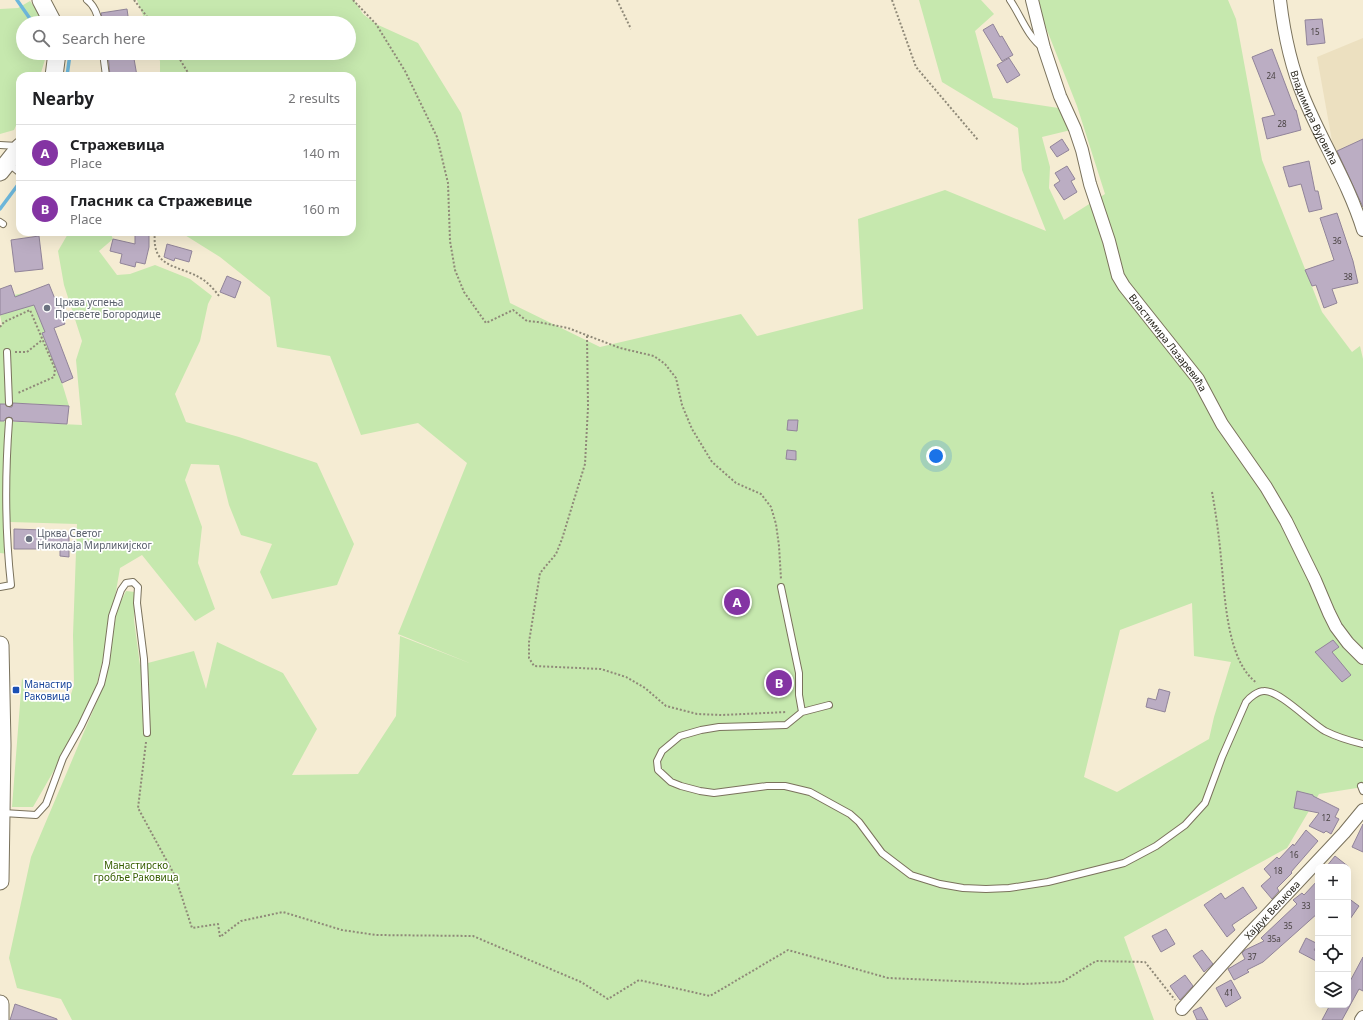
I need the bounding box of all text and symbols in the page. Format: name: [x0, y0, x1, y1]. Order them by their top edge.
search box: [16, 16, 356, 60]
house number: 15: [1310, 26, 1320, 37]
icon: search: [30, 27, 52, 49]
text: Search here: [62, 28, 145, 48]
street label: Владимира Вујовића: [1287, 68, 1342, 167]
house number: 24: [1266, 70, 1276, 81]
text: Nearby: [32, 87, 94, 110]
text: 2 results: [288, 89, 340, 107]
house number: 28: [1277, 118, 1287, 129]
text: Стражевица: [70, 134, 165, 154]
text: A: [41, 144, 50, 162]
text: 140 m: [302, 144, 340, 162]
text: Place: [70, 154, 102, 172]
text: Гласник са Стражевице: [70, 190, 252, 210]
text: B: [41, 200, 49, 218]
text: 160 m: [302, 200, 340, 218]
text: Place: [70, 210, 102, 228]
house number: 36: [1332, 235, 1342, 246]
house number: 38: [1343, 271, 1353, 282]
street label: Властимира Лазаревића: [1126, 291, 1210, 394]
place label: Црква успења Пресвете Богородице: [55, 295, 161, 321]
marker: Црква успења Пресвете Богородице: [42, 303, 52, 313]
your location: [926, 446, 946, 466]
place label: Црква Светог Николаја Мирликијског: [37, 526, 152, 552]
marker: Црква Светог Николаја Мирликијског: [24, 534, 34, 544]
pin: A: [724, 587, 750, 617]
pin: B: [766, 668, 792, 698]
place label: Манастир Раковица: [24, 677, 72, 703]
marker: Манастир Раковица: [11, 685, 21, 695]
house number: 12: [1321, 812, 1331, 823]
house number: 16: [1289, 849, 1299, 860]
park label: Манастирско гробље Раковица: [93, 858, 179, 884]
map controls: [1315, 864, 1351, 1008]
button: +: [1315, 864, 1351, 900]
house number: 18: [1273, 865, 1283, 876]
street label: Хајдук Вељкова: [1241, 877, 1303, 942]
house number: 33: [1301, 900, 1311, 911]
button: −: [1315, 900, 1351, 936]
house number: 35: [1283, 920, 1293, 931]
house number: 35a: [1267, 933, 1281, 944]
button: locate: [1315, 936, 1351, 972]
house number: 37: [1247, 951, 1257, 962]
button: layers: [1315, 972, 1351, 1008]
house number: 41: [1224, 987, 1234, 998]

